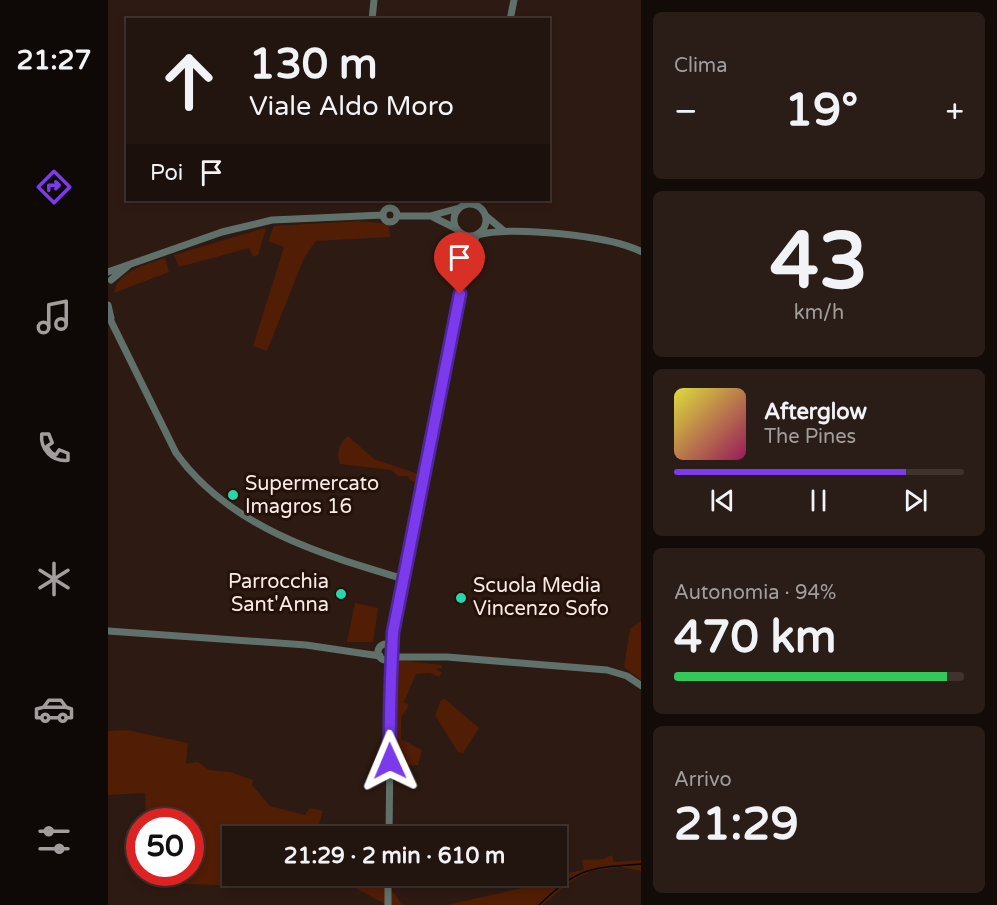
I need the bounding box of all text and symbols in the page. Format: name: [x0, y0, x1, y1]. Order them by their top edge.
text: 130 m: [249, 39, 378, 90]
icon: ahead: [150, 42, 228, 120]
text: 21:27: [17, 44, 91, 77]
text: Clima: [674, 54, 727, 78]
text: 19°: [785, 84, 858, 138]
text: Viale Aldo Moro: [249, 90, 454, 123]
text: −: [674, 92, 698, 131]
text: +: [945, 92, 964, 131]
icon: arrive: [195, 156, 228, 189]
text: Poi: [150, 160, 183, 186]
icon: directions: [33, 166, 75, 208]
text: 43: [770, 215, 868, 309]
pin: [434, 232, 485, 294]
icon: arrive: [443, 241, 476, 274]
icon: music: [33, 296, 75, 338]
text: km/h: [794, 301, 844, 325]
text: Afterglow: [764, 399, 867, 425]
text: The Pines: [764, 425, 856, 449]
icon: phone: [33, 427, 75, 469]
place label: Supermercato Imagros 16: [245, 472, 379, 519]
icon: previous: [706, 484, 739, 517]
icon: pause: [802, 484, 835, 517]
icon: next: [899, 484, 932, 517]
marker: Supermercato Imagros 16: [226, 488, 240, 502]
icon: climate: [33, 558, 75, 600]
place label: Parrocchia Sant'Anna: [228, 570, 329, 617]
place label: Scuola Media Vincenzo Sofo: [473, 574, 609, 621]
text: Autonomia · 94%: [674, 581, 836, 605]
marker: Parrocchia Sant'Anna: [334, 587, 348, 601]
marker: Scuola Media Vincenzo Sofo: [454, 591, 468, 605]
text: 470 km: [674, 611, 836, 665]
icon: car: [33, 688, 75, 730]
position arrow: [358, 729, 422, 793]
text: Arrivo: [674, 768, 732, 792]
text: 21:29: [674, 798, 799, 852]
speed limit sign: 50: [126, 808, 204, 886]
icon: filters: [33, 819, 75, 861]
text: 21:29 · 2 min · 610 m: [284, 843, 505, 869]

